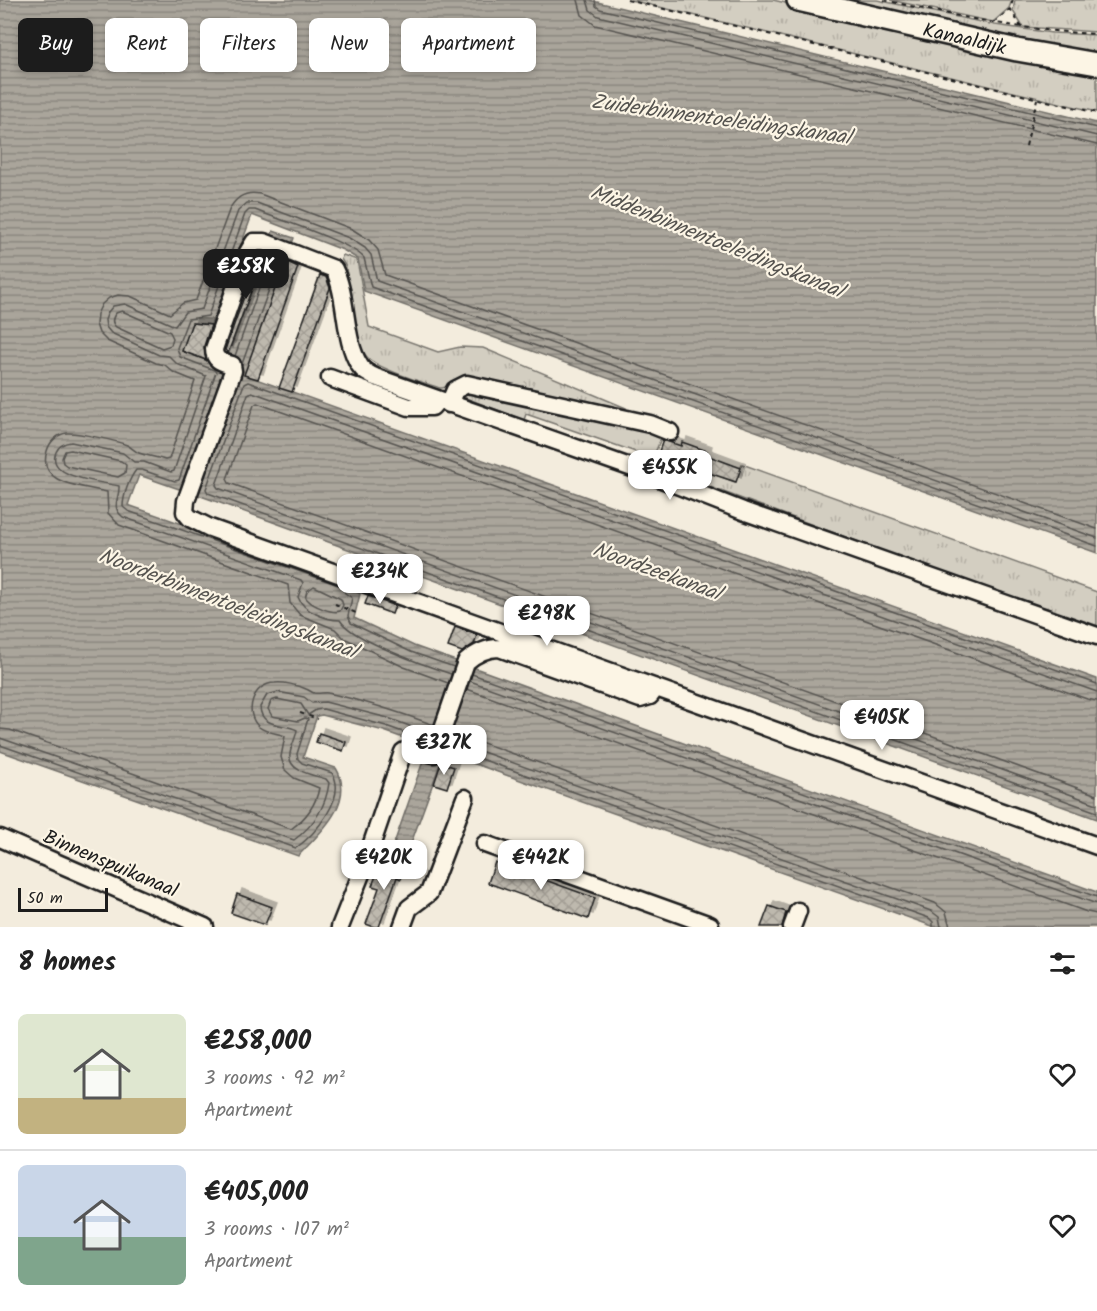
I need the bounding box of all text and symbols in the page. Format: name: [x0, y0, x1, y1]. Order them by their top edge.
street label: Kanaaldijk: [919, 15, 1010, 65]
chip: Buy: [18, 18, 93, 72]
chip: Rent: [105, 18, 188, 72]
chip: Filters: [200, 18, 297, 72]
chip: New: [309, 18, 389, 72]
chip: Apartment: [401, 18, 536, 72]
water label: Zuiderbinnentoeleidingskanaal: [589, 86, 857, 156]
water label: Middenbinnentoeleidingskanaal: [585, 176, 851, 310]
pin: €258K: [204, 249, 288, 300]
text: €258K: [217, 252, 275, 284]
pin: €455K: [628, 450, 712, 501]
text: €455K: [642, 453, 698, 485]
water label: Noordzeekanaal: [588, 534, 729, 612]
water label: Noorderbinnentoeleidingskanaal: [94, 540, 365, 670]
pin: €234K: [338, 554, 422, 605]
text: €234K: [351, 557, 409, 589]
pin: €298K: [505, 596, 589, 647]
text: €298K: [518, 599, 576, 631]
pin: €405K: [840, 700, 924, 751]
text: €405K: [854, 703, 910, 735]
pin: €327K: [402, 725, 486, 776]
text: €327K: [416, 728, 472, 760]
street label: Binnenspuikanaal: [38, 822, 183, 908]
pin: €420K: [342, 840, 426, 891]
pin: €442K: [499, 840, 583, 891]
text: €420K: [355, 843, 413, 875]
text: €442K: [512, 843, 570, 875]
scale bar: [18, 885, 108, 912]
text: 50 m: [27, 886, 63, 911]
text: 8 homes: [18, 942, 116, 984]
icon: filters: [1046, 947, 1079, 980]
text: €258,000: [204, 1021, 311, 1063]
icon: home: [66, 1038, 138, 1110]
icon: heart: [1046, 1058, 1079, 1091]
text: 3 rooms · 92 m²: [204, 1063, 345, 1095]
text: Apartment: [204, 1095, 293, 1127]
text: €405,000: [204, 1172, 308, 1214]
icon: home: [66, 1189, 138, 1261]
icon: heart: [1046, 1209, 1079, 1242]
text: 3 rooms · 107 m²: [204, 1214, 349, 1246]
text: Apartment: [204, 1246, 293, 1278]

